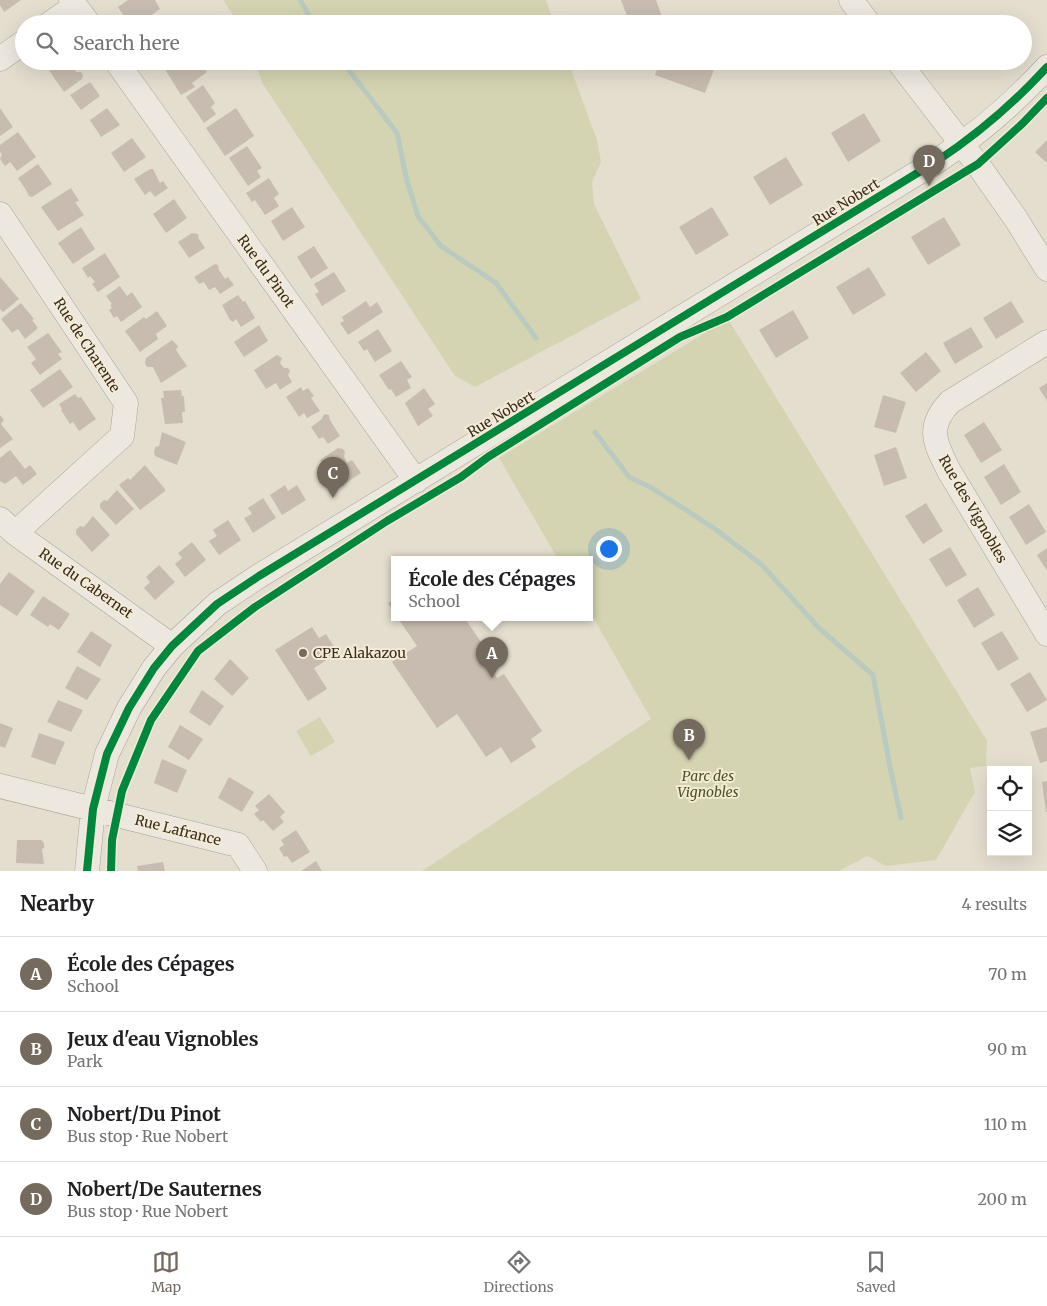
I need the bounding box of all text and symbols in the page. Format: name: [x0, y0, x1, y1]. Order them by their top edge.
search box: [15, 15, 1032, 70]
icon: search: [33, 29, 61, 57]
text: Search here: [73, 31, 180, 55]
pin: D: [913, 145, 945, 186]
street label: Rue Nobert: [809, 174, 883, 230]
street label: Rue du Pinot: [233, 231, 299, 311]
street label: Rue de Charente: [50, 294, 124, 396]
street label: Rue Nobert: [464, 387, 539, 441]
street label: Rue des Vignobles: [935, 452, 1011, 566]
pin: C: [317, 457, 349, 498]
your location: [596, 536, 622, 562]
street label: Rue du Cabernet: [36, 544, 137, 622]
popup: [391, 556, 593, 621]
text: École des Cépages: [408, 567, 576, 591]
text: School: [408, 591, 460, 611]
pin: A: [476, 637, 508, 678]
place label: CPE Alakazou: [313, 644, 406, 662]
marker: CPE Alakazou: [297, 647, 309, 659]
pin: B: [673, 719, 705, 760]
map controls: [987, 766, 1032, 856]
button: locate: [987, 766, 1032, 811]
park label: Parc des Vignobles: [677, 767, 739, 801]
street label: Rue Lafrance: [133, 811, 223, 849]
button: layers: [987, 811, 1032, 856]
text: Nearby: [20, 890, 94, 917]
text: 4 results: [961, 894, 1027, 914]
text: École des Cépages: [67, 952, 235, 976]
text: A: [30, 964, 42, 984]
text: 70 m: [988, 964, 1027, 984]
text: School: [67, 976, 119, 996]
text: Jeux d'eau Vignobles: [67, 1027, 259, 1051]
text: B: [30, 1039, 42, 1059]
text: 90 m: [987, 1039, 1027, 1059]
text: Park: [67, 1051, 103, 1071]
text: Nobert/Du Pinot: [67, 1102, 221, 1126]
text: C: [31, 1114, 41, 1134]
text: 110 m: [984, 1114, 1027, 1134]
text: Bus stop · Rue Nobert: [67, 1126, 228, 1146]
text: Nobert/De Sauternes: [67, 1177, 262, 1201]
text: D: [30, 1189, 42, 1209]
text: 200 m: [977, 1189, 1027, 1209]
text: Bus stop · Rue Nobert: [67, 1201, 228, 1221]
tab: Map: [151, 1248, 181, 1296]
tab: Directions: [484, 1248, 554, 1296]
tab: Saved: [856, 1248, 896, 1296]

